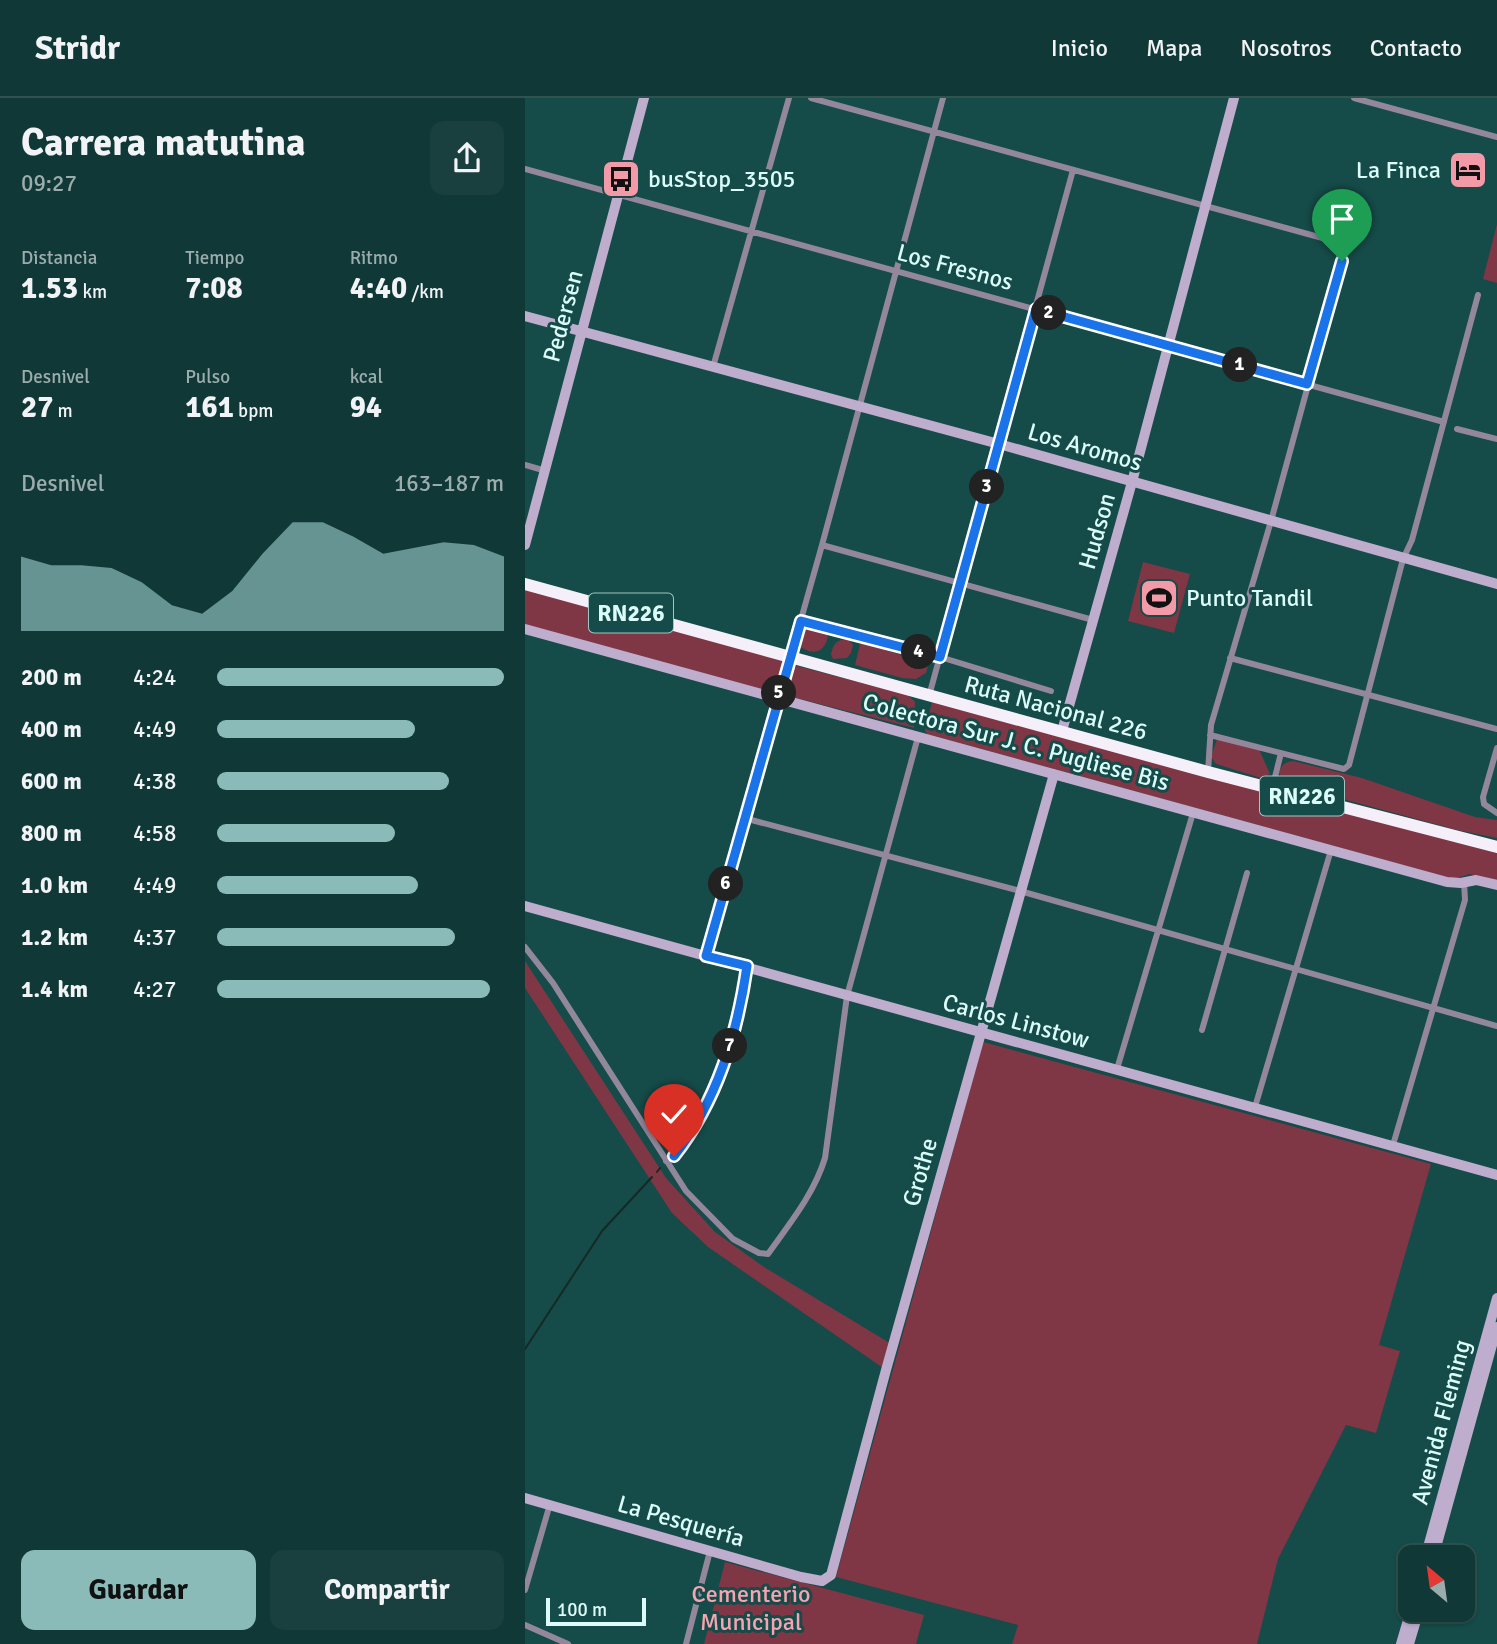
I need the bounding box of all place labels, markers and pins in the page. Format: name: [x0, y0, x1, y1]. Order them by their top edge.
hotel icon: La Finca: [1447, 149, 1489, 191]
place label: La Finca: [1356, 155, 1441, 185]
bus stop icon: busStop_3505: [600, 158, 642, 200]
place label: busStop_3505: [648, 164, 796, 194]
pin: [1312, 189, 1372, 261]
pin: 2: [1031, 296, 1067, 330]
pin: 1: [1223, 348, 1257, 382]
pin: 3: [969, 470, 1005, 504]
sports icon: Punto Tandil: [1138, 577, 1180, 619]
place label: Punto Tandil: [1186, 583, 1313, 613]
pin: 4: [901, 634, 937, 670]
pin: 5: [761, 676, 797, 710]
pin: 6: [709, 866, 743, 902]
pin: 7: [713, 1028, 747, 1063]
pin: [644, 1084, 704, 1156]

